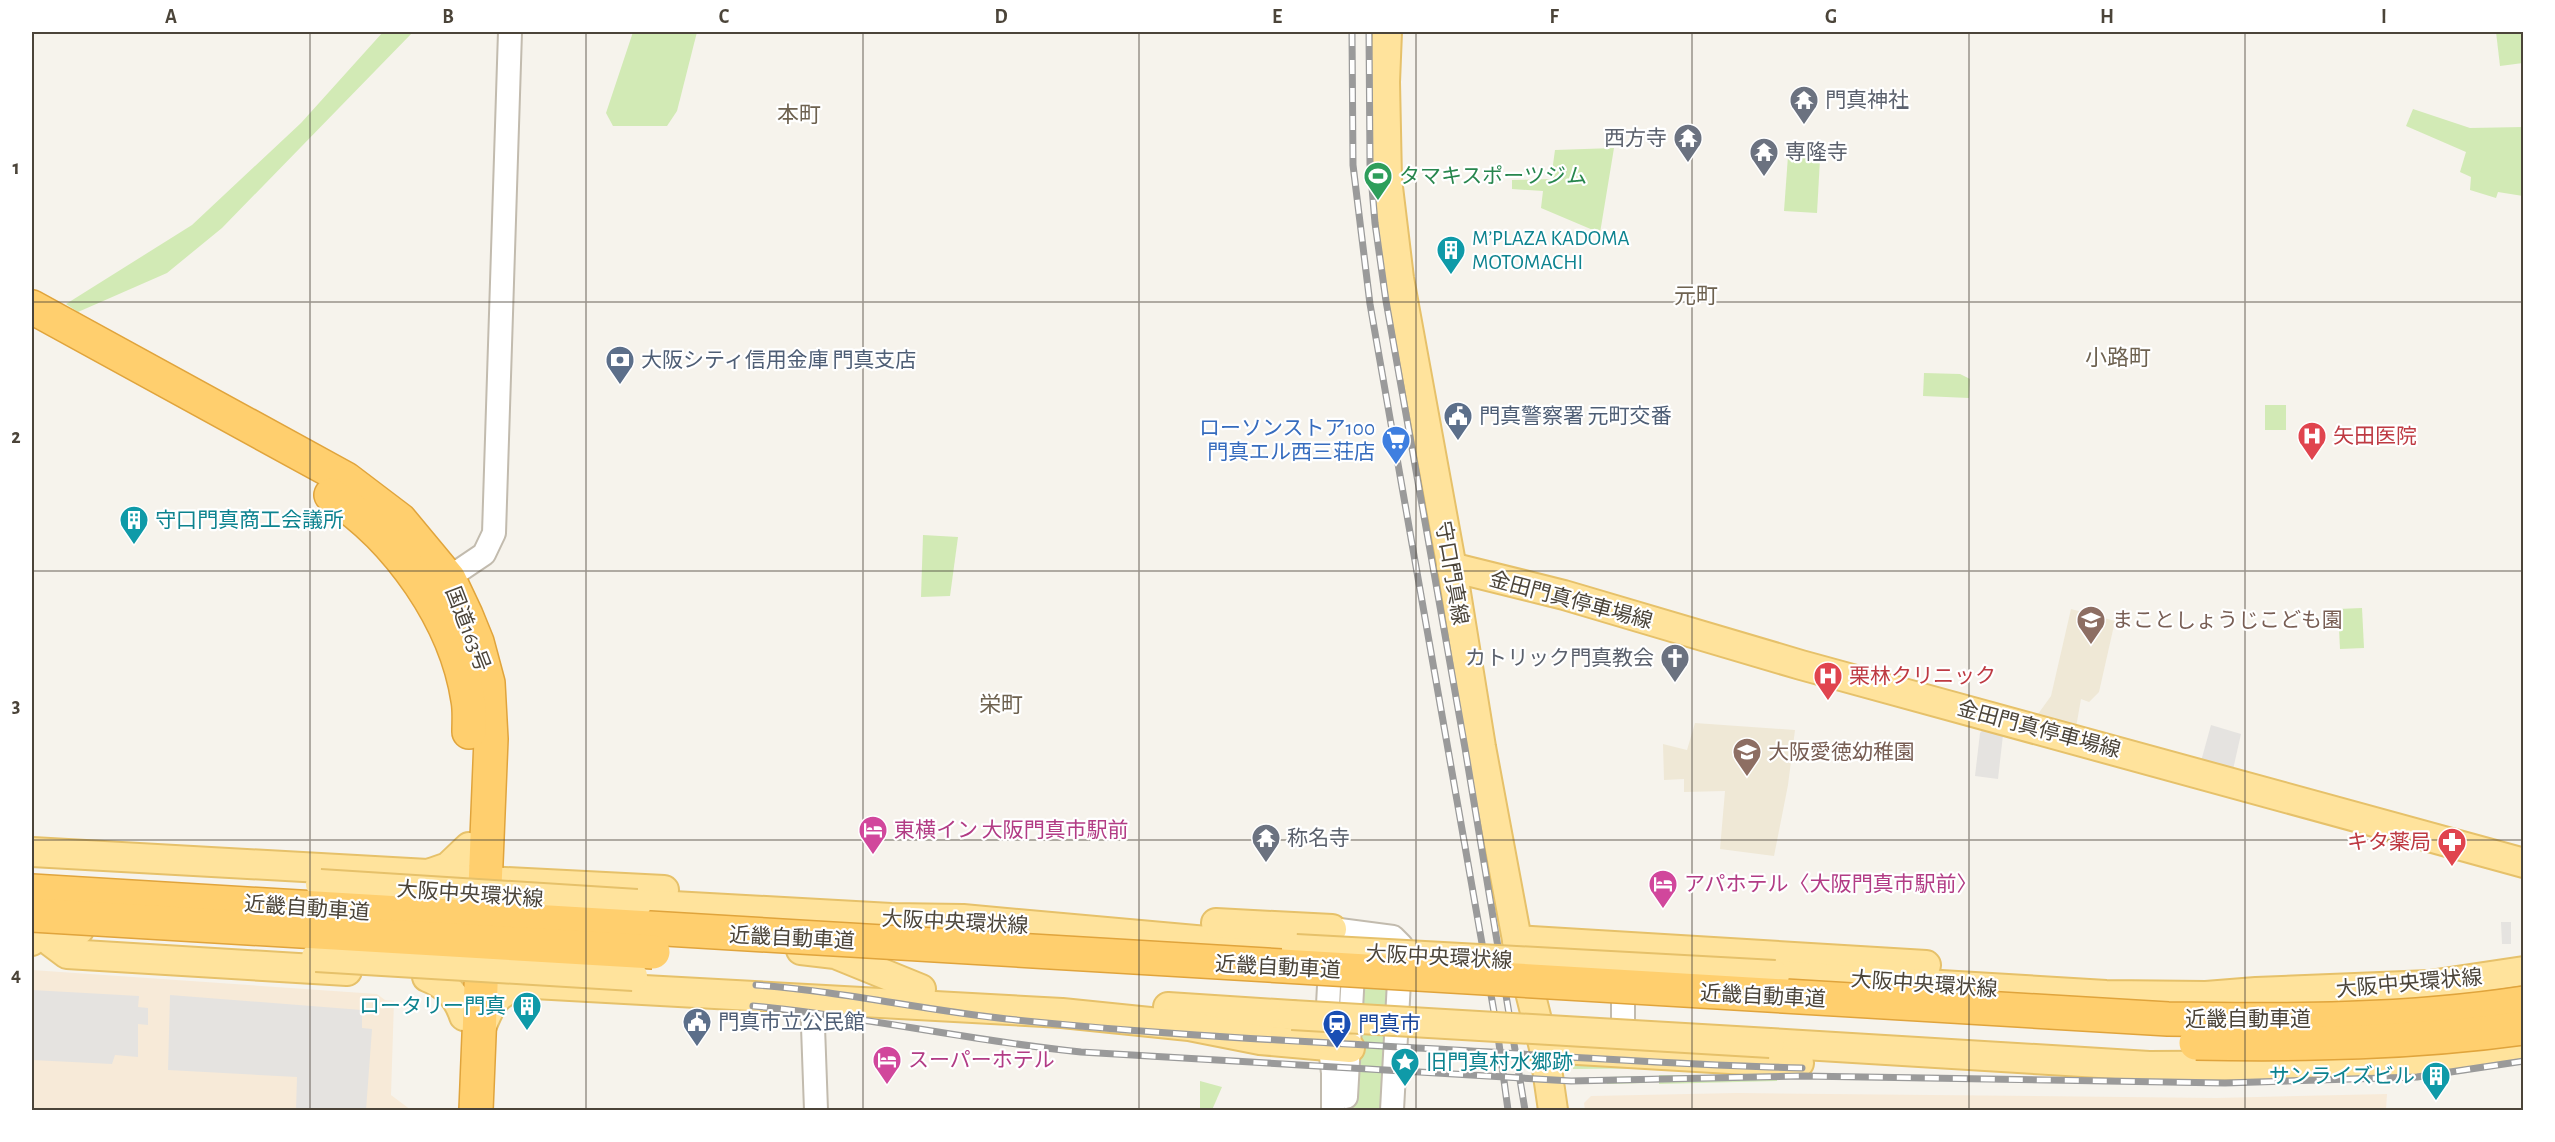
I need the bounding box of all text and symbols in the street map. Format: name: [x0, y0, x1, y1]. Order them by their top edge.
text: A: [165, 7, 177, 27]
text: B: [442, 7, 454, 27]
text: C: [719, 7, 730, 27]
text: D: [994, 7, 1008, 27]
text: E: [1272, 7, 1282, 27]
text: F: [1549, 7, 1559, 27]
text: G: [1825, 7, 1837, 27]
text: H: [2100, 7, 2114, 27]
text: I: [2381, 7, 2387, 27]
temple icon: 門真神社: [1788, 84, 1820, 126]
place label: 門真神社: [1825, 89, 1909, 111]
district label: 本町: [777, 103, 821, 126]
temple icon: 西方寺: [1672, 122, 1704, 164]
place label: 西方寺: [1604, 127, 1667, 149]
temple icon: 専隆寺: [1748, 136, 1780, 178]
place label: 専隆寺: [1785, 141, 1848, 163]
text: 1: [12, 158, 20, 178]
sports icon: タマキスポーツジム: [1362, 160, 1394, 202]
place label: タマキスポーツジム: [1399, 165, 1587, 187]
place label: M’PLAZA KADOMA MOTOMACHI: [1472, 228, 1630, 273]
building icon: M’PLAZA KADOMA MOTOMACHI: [1435, 234, 1467, 276]
district label: 元町: [1674, 285, 1718, 307]
bank icon: 大阪シティ信用金庫 門真支店: [604, 344, 636, 386]
district label: 小路町: [2085, 346, 2151, 369]
place label: 大阪シティ信用金庫 門真支店: [641, 349, 916, 371]
public building icon: 門真警察署 元町交番: [1442, 400, 1474, 442]
place label: 門真警察署 元町交番: [1479, 405, 1671, 427]
place label: ローソンストア100 門真エル西三荘店: [1199, 418, 1375, 463]
hospital icon: 矢田医院: [2296, 420, 2328, 462]
supermarket icon: ローソンストア100 門真エル西三荘店: [1380, 424, 1412, 466]
place label: 矢田医院: [2333, 425, 2417, 447]
text: 2: [11, 427, 21, 447]
building icon: 守口門真商工会議所: [118, 504, 150, 546]
place label: 守口門真商工会議所: [155, 509, 344, 531]
street label: 守口門真線: [1432, 519, 1472, 627]
street label: 金田門真停車場線: [1487, 568, 1655, 632]
street label: 国道163号: [442, 584, 494, 674]
school or university icon: まことしょうじこども園: [2075, 604, 2107, 646]
place label: まことしょうじこども園: [2112, 609, 2343, 631]
church icon: カトリック門真教会: [1659, 642, 1691, 684]
place label: カトリック門真教会: [1465, 647, 1654, 669]
hospital icon: 栗林クリニック: [1812, 660, 1844, 702]
place label: 栗林クリニック: [1849, 665, 1996, 687]
district label: 栄町: [979, 693, 1023, 716]
text: 3: [12, 696, 20, 716]
street label: 金田門真停車場線: [1955, 697, 2123, 761]
school or university icon: 大阪愛徳幼稚園: [1731, 736, 1763, 778]
place label: 大阪愛徳幼稚園: [1768, 741, 1915, 763]
hotel icon: 東横イン 大阪門真市駅前: [857, 814, 889, 856]
place label: 東横イン 大阪門真市駅前: [894, 819, 1128, 841]
temple icon: 称名寺: [1250, 822, 1282, 864]
pharmacy icon: キタ薬局: [2436, 826, 2468, 868]
place label: 称名寺: [1287, 827, 1350, 849]
place label: キタ薬局: [2347, 831, 2431, 853]
hotel icon: アパホテル〈大阪門真市駅前〉: [1647, 868, 1679, 910]
place label: アパホテル〈大阪門真市駅前〉: [1684, 873, 1978, 895]
street label: 大阪中央環状線: [396, 878, 544, 910]
street label: 近畿自動車道: [243, 893, 371, 923]
street label: 大阪中央環状線: [881, 907, 1029, 937]
street label: 近畿自動車道: [729, 924, 855, 952]
street label: 大阪中央環状線: [1365, 942, 1513, 972]
street label: 近畿自動車道: [1215, 953, 1341, 981]
text: 4: [11, 965, 21, 985]
street label: 大阪中央環状線: [2335, 966, 2483, 1000]
street label: 大阪中央環状線: [1850, 968, 1998, 1000]
street label: 近畿自動車道: [1700, 982, 1826, 1010]
building icon: ロータリー門真: [511, 990, 543, 1032]
place label: ロータリー門真: [359, 995, 506, 1017]
public building icon: 門真市立公民館: [681, 1006, 713, 1048]
station icon: 門真市: [1321, 1008, 1353, 1050]
street label: 近畿自動車道: [2185, 1008, 2311, 1030]
place label: 門真市立公民館: [718, 1011, 865, 1033]
place label: 門真市: [1358, 1013, 1421, 1035]
hotel icon: スーパーホテル: [871, 1044, 903, 1086]
place icon: 旧門真村水郷跡: [1389, 1046, 1421, 1088]
place label: スーパーホテル: [908, 1049, 1055, 1071]
place label: 旧門真村水郷跡: [1426, 1051, 1573, 1073]
building icon: サンライズビル: [2420, 1060, 2452, 1102]
place label: サンライズビル: [2269, 1064, 2415, 1087]

